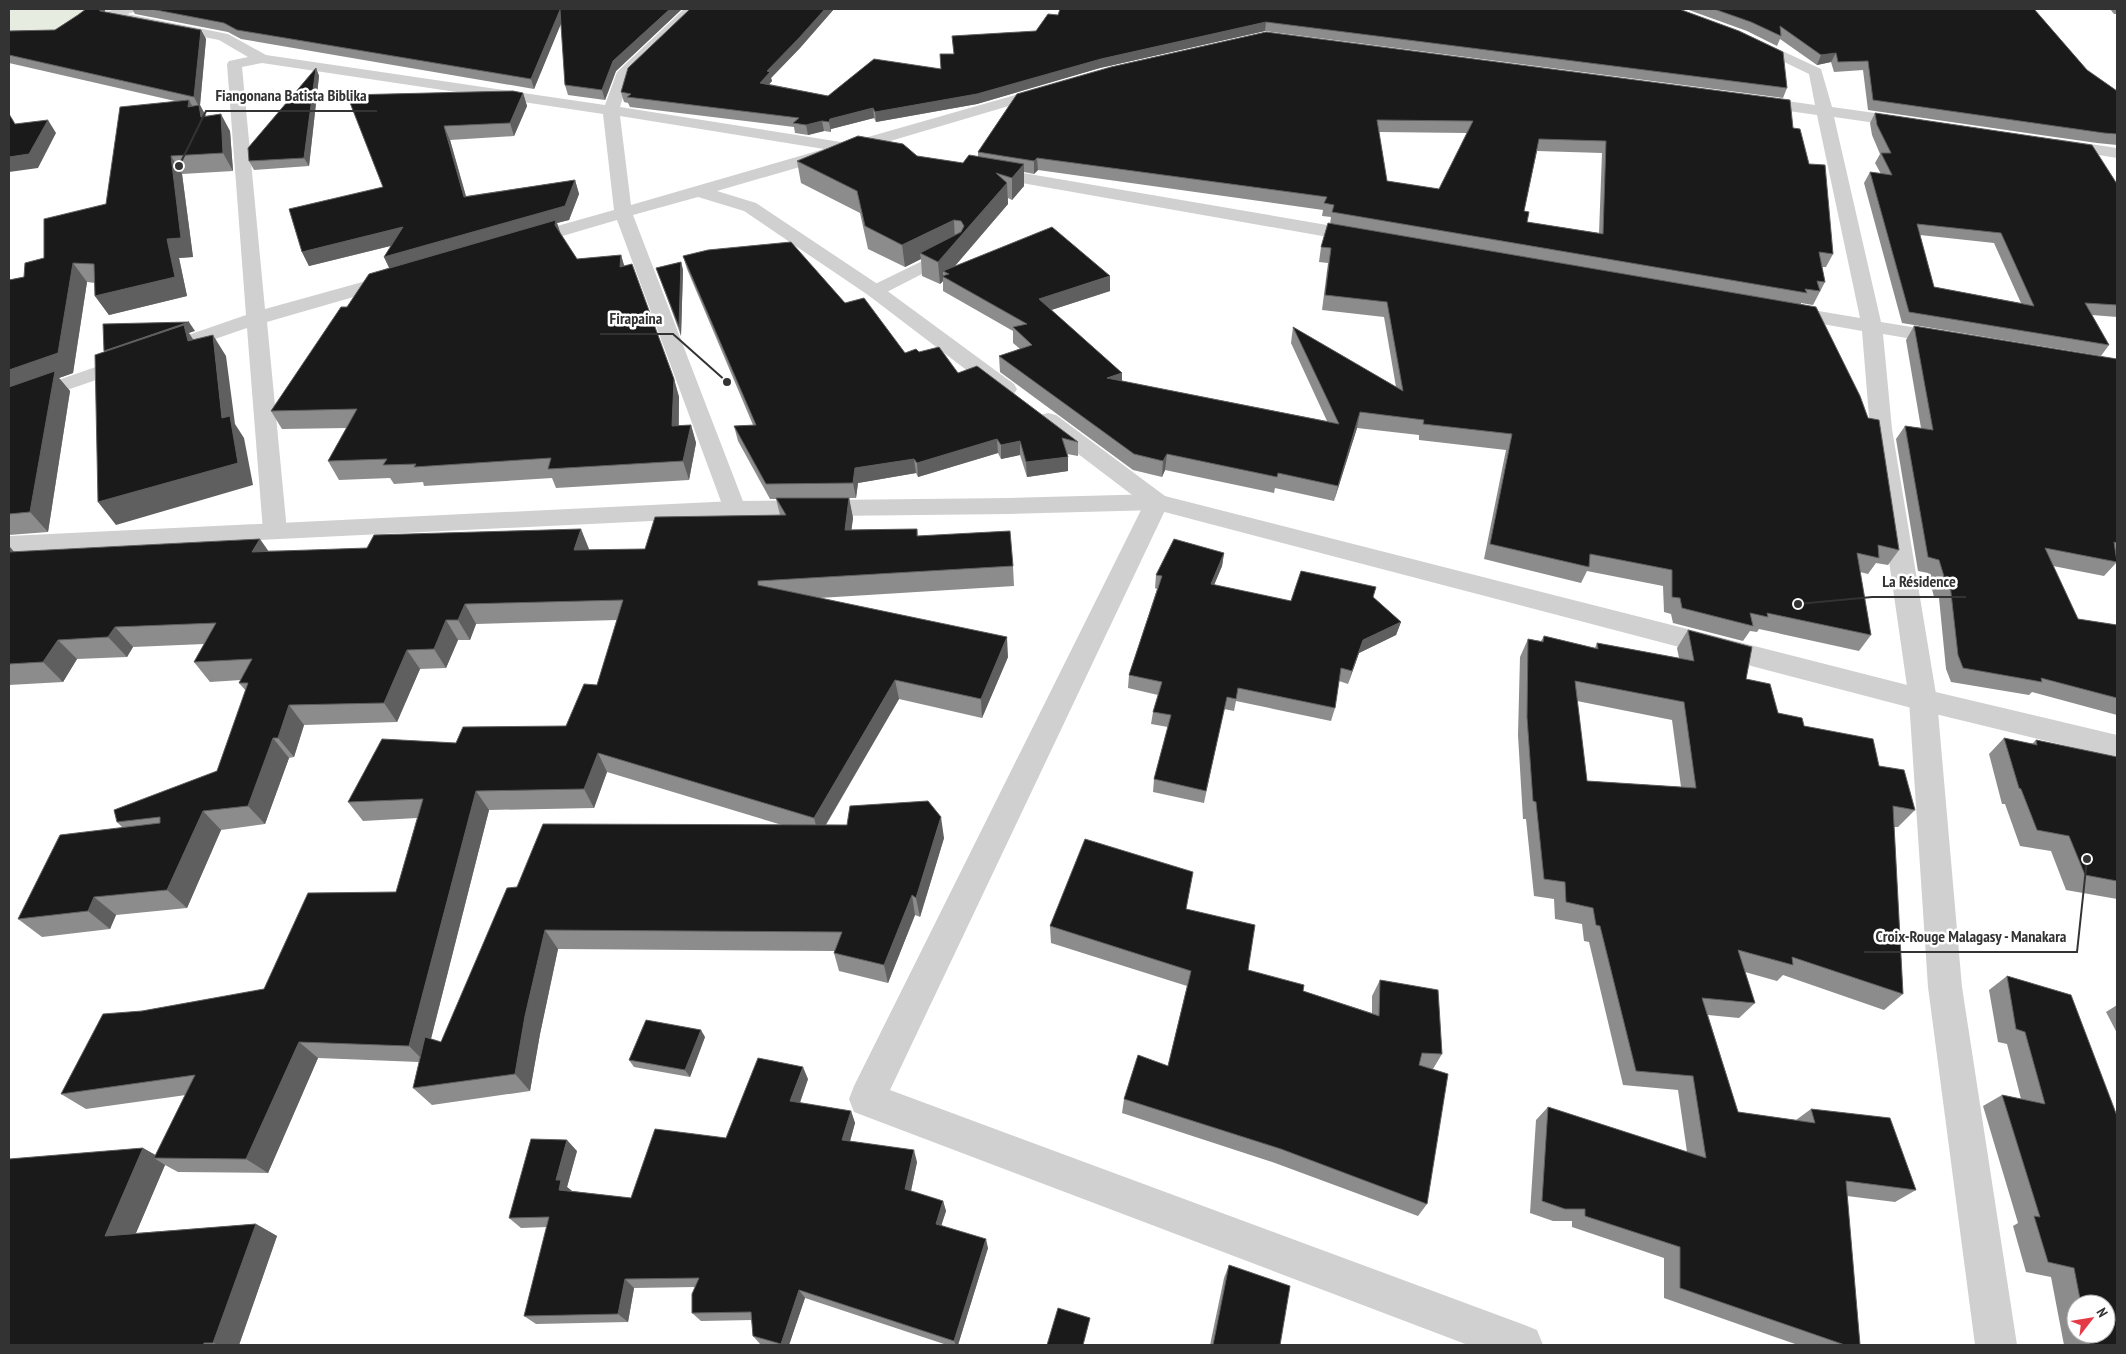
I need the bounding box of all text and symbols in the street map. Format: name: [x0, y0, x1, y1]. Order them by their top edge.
callout: Fiangonana Batista Biblika: [206, 80, 377, 111]
text: Fiangonana Batista Biblika: [215, 85, 367, 105]
callout: Firapaina: [600, 303, 673, 334]
text: Firapaina: [610, 308, 663, 328]
callout: La Résidence: [1872, 566, 1966, 597]
text: La Résidence: [1882, 571, 1956, 591]
callout: Croix-Rouge Malagasy - Manakara: [1864, 921, 2077, 952]
text: Croix-Rouge Malagasy - Manakara: [1876, 926, 2067, 946]
north arrow: [2066, 1294, 2116, 1344]
text: N: [2092, 1304, 2112, 1320]

